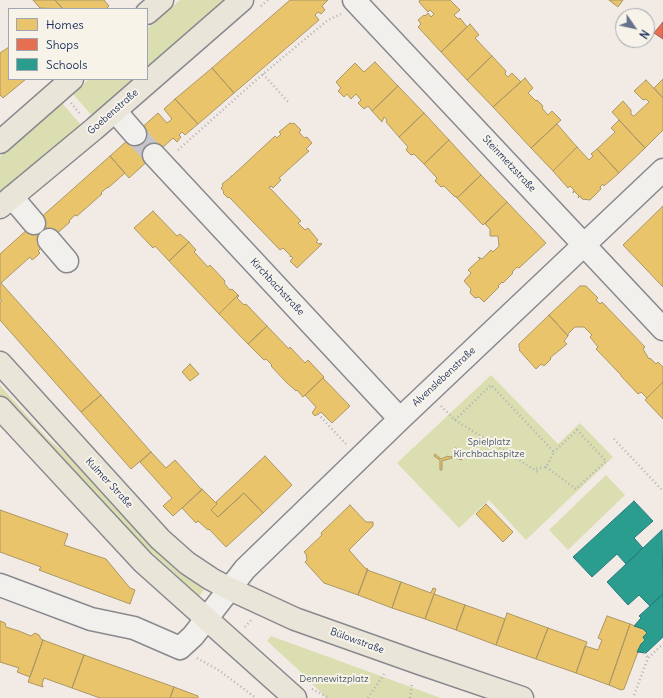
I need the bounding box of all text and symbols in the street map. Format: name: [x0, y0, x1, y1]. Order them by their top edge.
legend: [8, 8, 148, 80]
north arrow: [615, 8, 655, 48]
text: Homes: [46, 17, 84, 32]
text: N: [636, 27, 652, 41]
text: Shops: [46, 37, 79, 52]
text: Schools: [46, 57, 87, 72]
street label: Goebenstraße: [85, 87, 141, 137]
street label: Steinmetzstraße: [480, 133, 538, 195]
street label: Kirchbachstraße: [247, 256, 307, 318]
street label: Alvenslebenstraße: [410, 345, 478, 409]
park label: Spielplatz Kirchbachspitze: [453, 436, 525, 460]
street label: Kulmer Straße: [83, 455, 135, 511]
street label: Bülowstraße: [328, 626, 386, 656]
park label: Dennewitzplatz: [299, 673, 369, 685]

